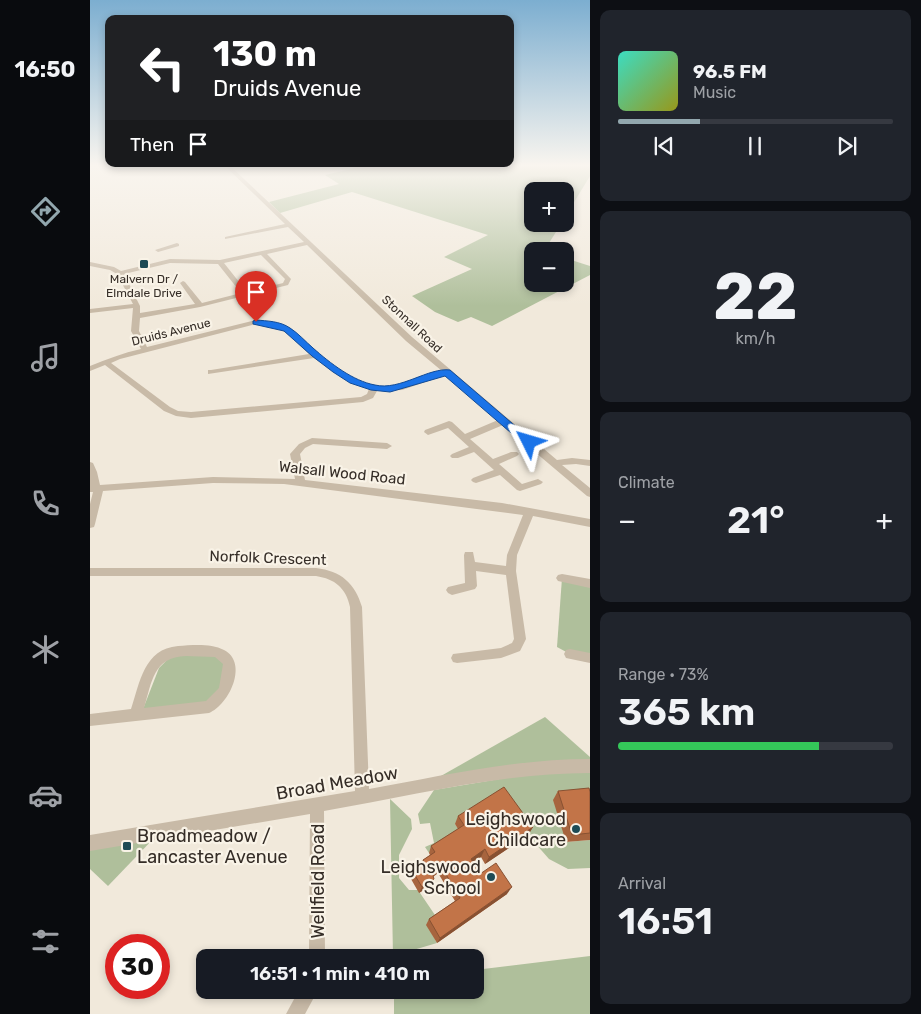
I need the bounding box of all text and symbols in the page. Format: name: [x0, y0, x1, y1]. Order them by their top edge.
text: 130 m: [213, 33, 317, 75]
icon: left: [130, 35, 195, 100]
text: 16:50: [15, 56, 75, 83]
text: 96.5 FM: [693, 60, 767, 83]
text: Druids Avenue: [213, 75, 361, 102]
text: Music: [693, 83, 736, 102]
icon: arrive: [184, 130, 212, 158]
icon: previous: [650, 132, 678, 160]
icon: pause: [741, 132, 769, 160]
icon: next: [833, 132, 861, 160]
text: Then: [130, 133, 174, 156]
map controls: [524, 182, 574, 292]
button: +: [524, 182, 574, 232]
icon: directions: [28, 194, 63, 229]
button: −: [524, 242, 574, 292]
marker: Malvern Dr / Elmdale Drive: [138, 258, 150, 270]
text: 22: [713, 258, 798, 335]
pin: [235, 271, 277, 322]
place label: Malvern Dr / Elmdale Drive: [106, 272, 182, 300]
icon: arrive: [242, 278, 270, 306]
street label: Stonnall Road: [379, 292, 445, 356]
street label: Druids Avenue: [130, 315, 212, 349]
text: km/h: [736, 329, 775, 348]
icon: music: [28, 340, 63, 375]
position arrow: [502, 415, 554, 467]
street label: Walsall Wood Road: [278, 457, 406, 489]
text: Climate: [618, 473, 675, 492]
icon: phone: [28, 486, 63, 521]
text: 21°: [727, 497, 785, 543]
text: −: [618, 504, 636, 537]
text: +: [876, 504, 893, 537]
street label: Norfolk Crescent: [209, 547, 327, 569]
icon: climate: [28, 632, 63, 667]
text: Range · 73%: [618, 665, 709, 684]
text: 365 km: [618, 689, 755, 735]
street label: Broad Meadow: [274, 761, 400, 805]
icon: car: [28, 778, 63, 813]
place label: Leighswood Childcare: [465, 808, 566, 851]
marker: Leighswood Childcare: [570, 823, 582, 835]
street label: Wellfield Road: [307, 824, 329, 938]
place label: Broadmeadow / Lancaster Avenue: [137, 825, 288, 868]
marker: Broadmeadow / Lancaster Avenue: [121, 840, 133, 852]
place label: Leighswood School: [380, 856, 481, 899]
marker: Leighswood School: [485, 871, 497, 883]
text: Arrival: [618, 874, 666, 893]
text: 16:51: [618, 898, 713, 944]
icon: filters: [28, 924, 63, 959]
speed limit sign: 30: [105, 934, 170, 999]
text: 16:51 · 1 min · 410 m: [250, 962, 430, 985]

